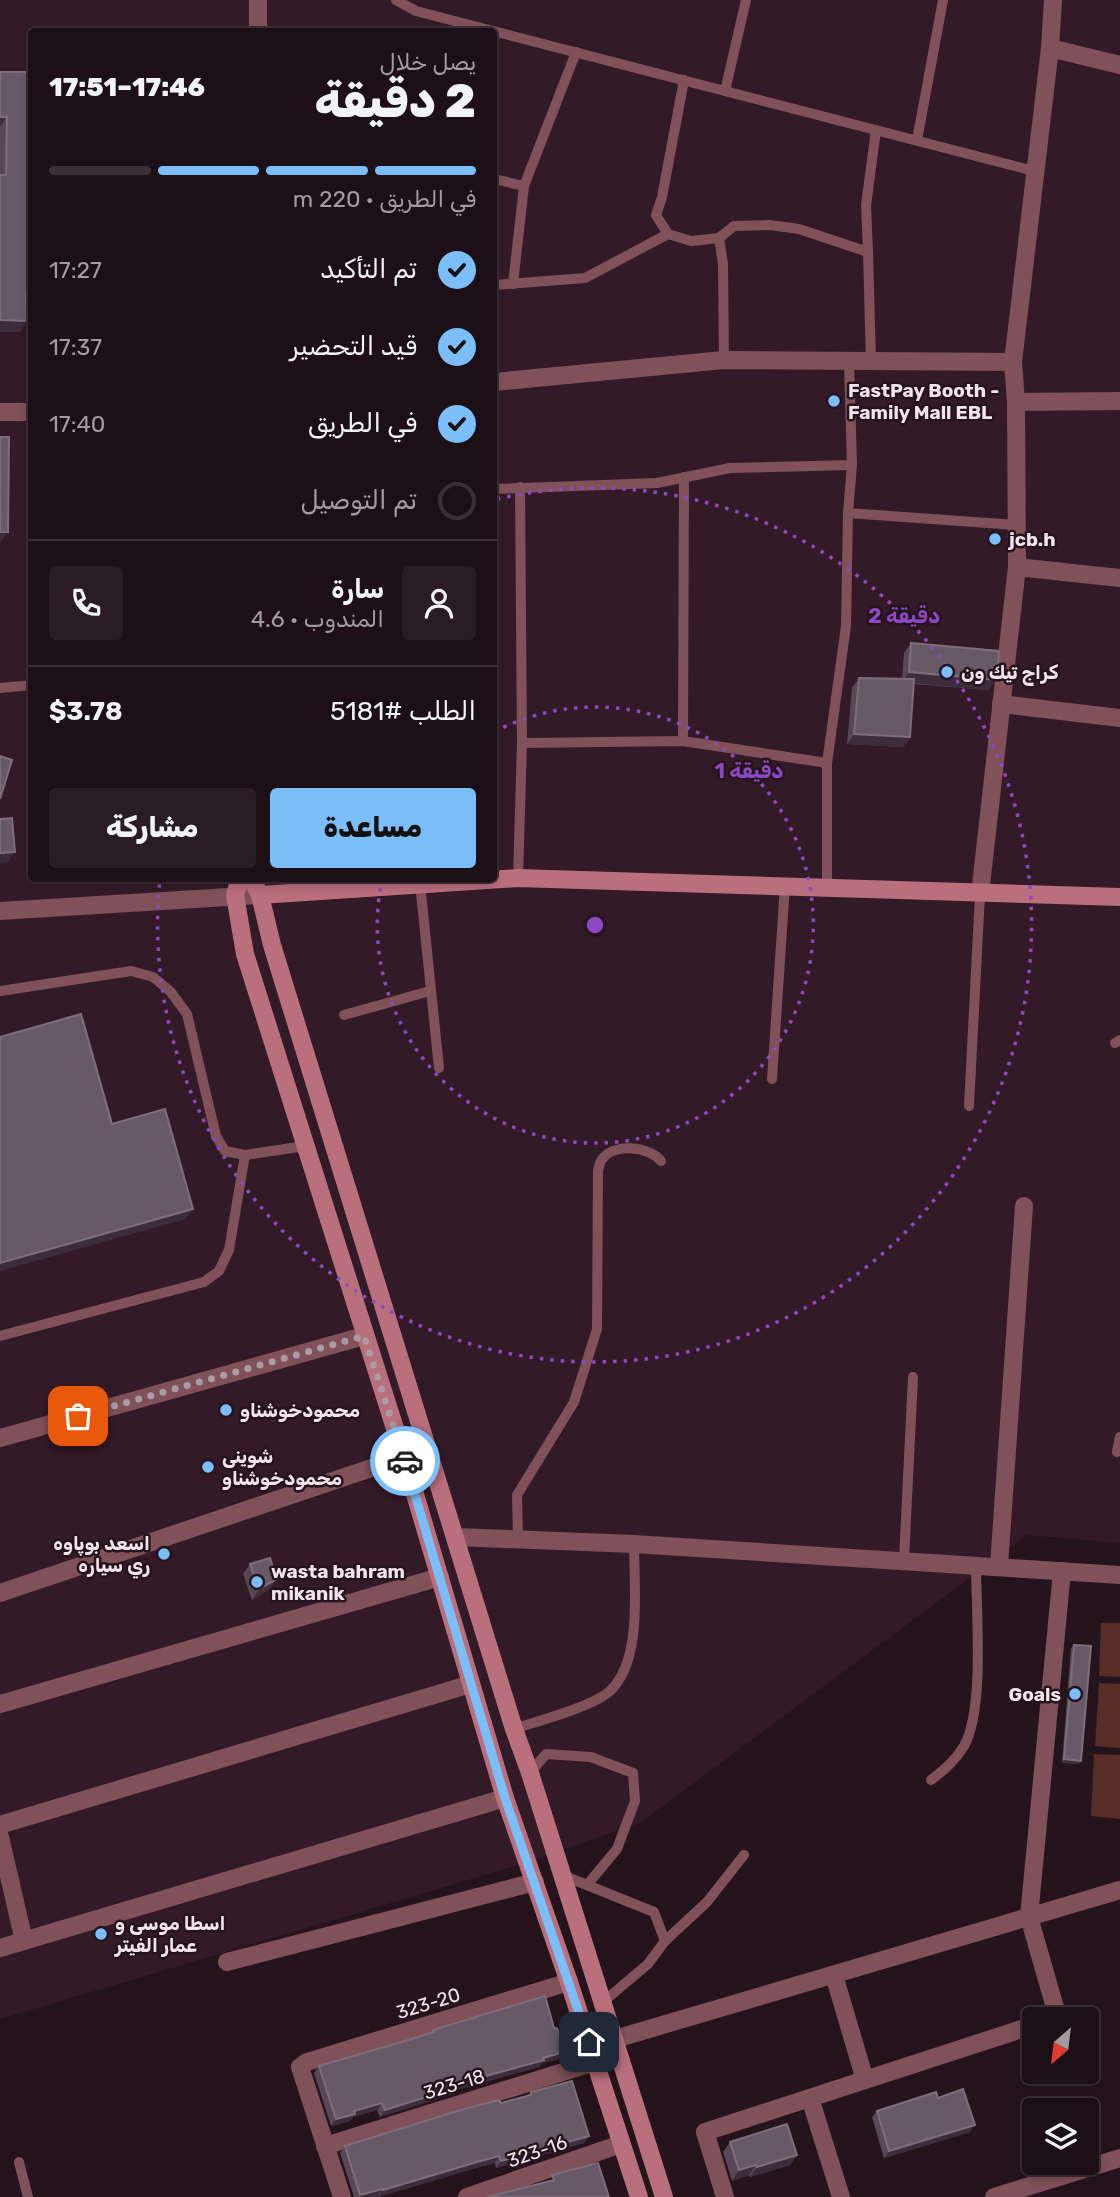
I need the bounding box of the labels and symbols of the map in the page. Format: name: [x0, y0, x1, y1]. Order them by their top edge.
place label: FastPay Booth - Family Mall EBL: [848, 379, 999, 424]
marker: FastPay Booth - Family Mall EBL: [826, 393, 842, 409]
place label: jcb.h: [1008, 528, 1056, 551]
marker: jcb.h: [987, 531, 1003, 547]
text: 2 دقيقة: [868, 603, 940, 628]
place label: كراج تيك ون: [961, 661, 1059, 686]
marker: كراج تيك ون: [939, 664, 955, 680]
text: 1 دقيقة: [715, 758, 783, 783]
centre of rings: [583, 913, 607, 937]
pin: [48, 1386, 108, 1446]
place label: محمودخوشناو: [240, 1399, 360, 1422]
marker: محمودخوشناو: [218, 1402, 234, 1418]
courier: [370, 1426, 440, 1496]
place label: شوينى محمودخوشناو: [222, 1445, 342, 1490]
marker: شوينى محمودخوشناو: [200, 1459, 216, 1475]
place label: اسعد بوپاوه ري سياره: [53, 1532, 150, 1579]
marker: اسعد بوپاوه ري سياره: [156, 1546, 172, 1562]
place label: wasta bahram mikanik: [271, 1560, 405, 1605]
marker: wasta bahram mikanik: [249, 1574, 265, 1590]
place label: Goals: [1009, 1683, 1061, 1706]
marker: Goals: [1067, 1686, 1083, 1702]
place label: اسطا موسى و عمار الفيتر: [114, 1912, 225, 1957]
marker: اسطا موسى و عمار الفيتر: [93, 1926, 109, 1942]
street label: 323-20: [393, 1983, 463, 2024]
north arrow: [1022, 2007, 1099, 2084]
pin: [559, 2012, 619, 2072]
street label: 323-18: [421, 2064, 487, 2105]
street label: 323-16: [504, 2130, 570, 2172]

